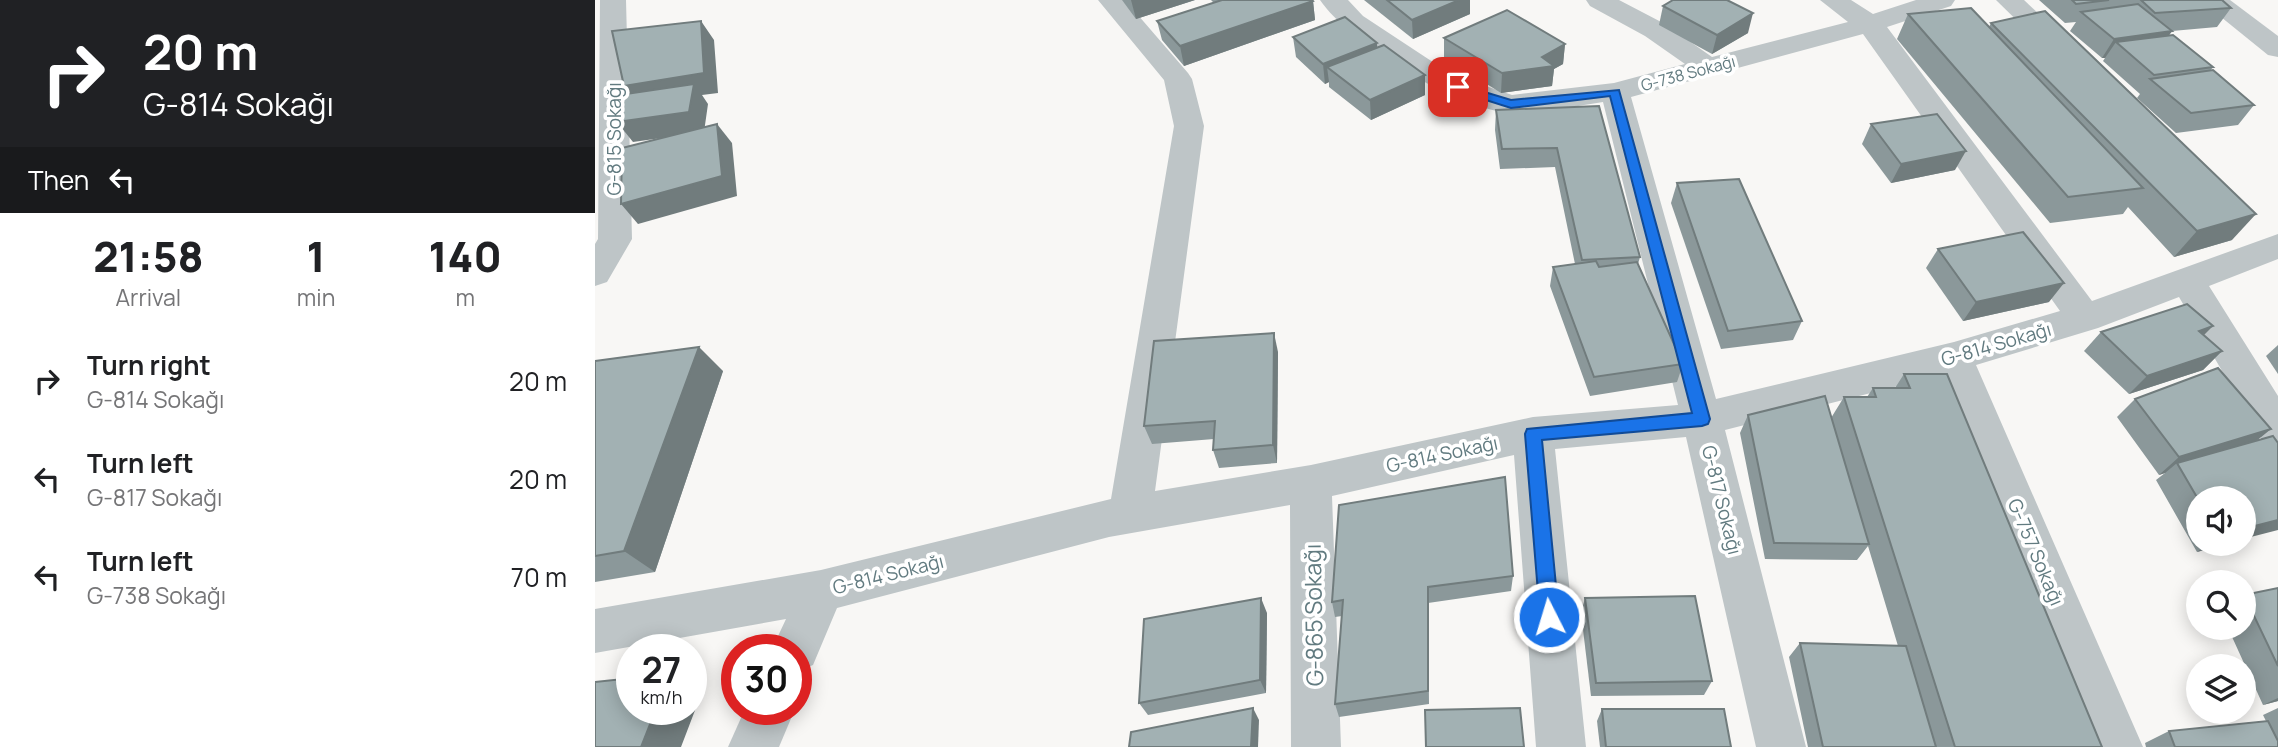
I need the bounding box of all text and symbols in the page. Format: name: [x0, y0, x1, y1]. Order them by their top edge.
text: 20 m: [143, 18, 258, 85]
icon: right: [28, 28, 119, 119]
street label: G-738 Sokağı: [1638, 50, 1738, 96]
pin: [1428, 57, 1488, 117]
icon: arrive: [1439, 68, 1477, 106]
text: G-814 Sokağı: [143, 82, 334, 126]
street label: G-815 Sokağı: [601, 82, 627, 196]
icon: left: [103, 161, 141, 199]
text: Then: [28, 162, 89, 198]
text: 21:58: [93, 227, 204, 285]
text: 1: [307, 227, 326, 285]
text: 140: [429, 227, 502, 285]
text: Arrival: [116, 281, 181, 313]
text: min: [297, 281, 335, 313]
text: m: [455, 281, 475, 313]
street label: G-814 Sokağı: [1938, 316, 2054, 372]
text: Turn right: [87, 347, 211, 383]
icon: right: [28, 362, 66, 400]
text: 20 m: [509, 363, 567, 399]
text: G-814 Sokağı: [87, 383, 224, 415]
street label: G-814 Sokağı: [1384, 429, 1500, 479]
street label: G-817 Sokağı: [1696, 443, 1748, 557]
text: Turn left: [87, 445, 194, 481]
icon: left: [28, 460, 66, 498]
text: 20 m: [509, 461, 567, 497]
text: G-817 Sokağı: [87, 481, 222, 513]
map controls: [2186, 486, 2256, 724]
button: sound: [2186, 486, 2256, 556]
street label: G-757 Sokağı: [2002, 495, 2070, 609]
text: Turn left: [87, 543, 194, 579]
street label: G-865 Sokağı: [1296, 544, 1330, 686]
street label: G-814 Sokağı: [830, 548, 946, 600]
icon: left: [28, 558, 66, 596]
text: 70 m: [511, 559, 567, 595]
button: search: [2186, 570, 2256, 640]
text: G-738 Sokağı: [87, 579, 226, 611]
position arrow: [1512, 580, 1586, 654]
speed limit sign: 30: [721, 634, 812, 725]
text: 27: [642, 646, 681, 694]
button: layers: [2186, 654, 2256, 724]
text: km/h: [641, 685, 682, 709]

